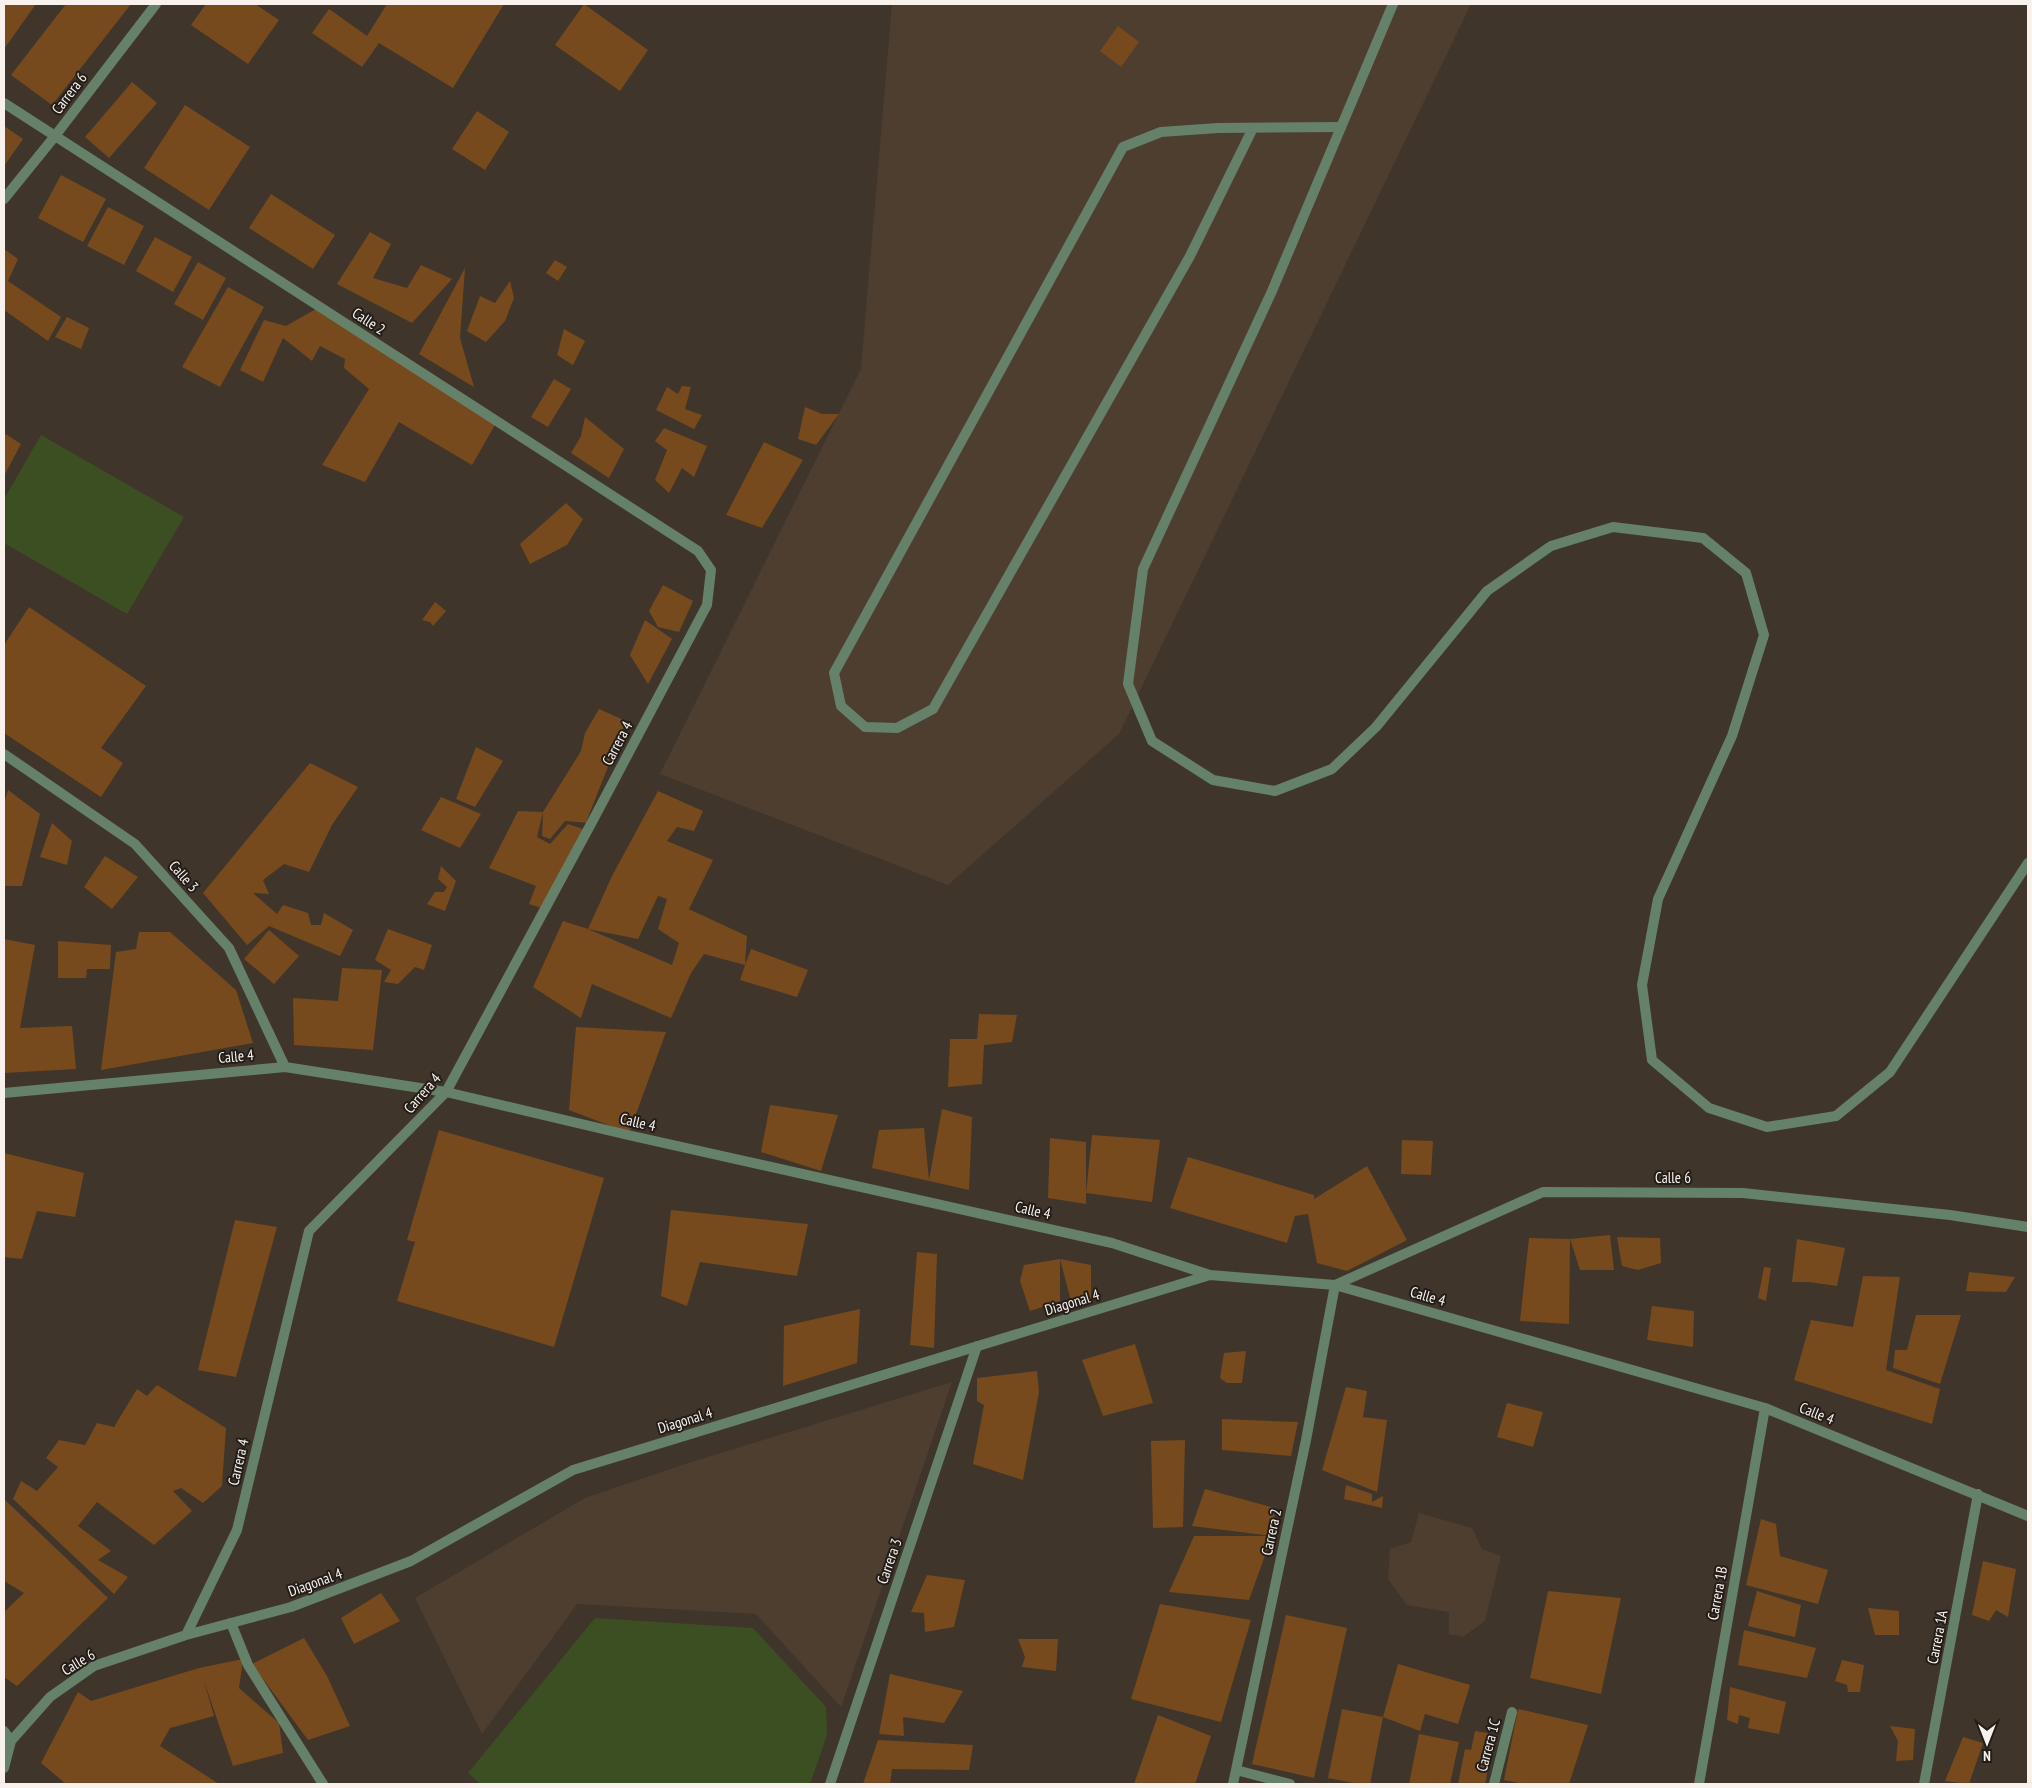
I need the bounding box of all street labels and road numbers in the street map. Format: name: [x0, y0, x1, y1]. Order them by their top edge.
street label: Carrera 6: [47, 68, 91, 118]
street label: Calle 2: [349, 303, 389, 339]
street label: Carrera 4: [598, 718, 637, 768]
street label: Calle 3: [165, 856, 203, 896]
street label: Calle 4: [217, 1045, 255, 1067]
street label: Carrera 4: [399, 1069, 445, 1117]
street label: Calle 4: [618, 1109, 658, 1135]
street label: Calle 6: [1655, 1168, 1691, 1187]
street label: Calle 4: [1013, 1197, 1053, 1223]
street label: Calle 4: [1408, 1282, 1448, 1310]
street label: Diagonal 4: [1042, 1285, 1102, 1319]
street label: Calle 4: [1797, 1397, 1837, 1429]
street label: Diagonal 4: [655, 1403, 715, 1437]
street label: Carrera 4: [223, 1437, 253, 1487]
street label: Carrera 2: [1257, 1507, 1285, 1557]
street label: Carrera 3: [872, 1536, 906, 1586]
street label: Diagonal 4: [285, 1563, 345, 1601]
street label: Carrera 1B: [1703, 1565, 1731, 1621]
street label: Carrera 1A: [1923, 1608, 1952, 1665]
street label: Calle 6: [58, 1645, 98, 1679]
street label: Carrera 1C: [1472, 1716, 1504, 1774]

